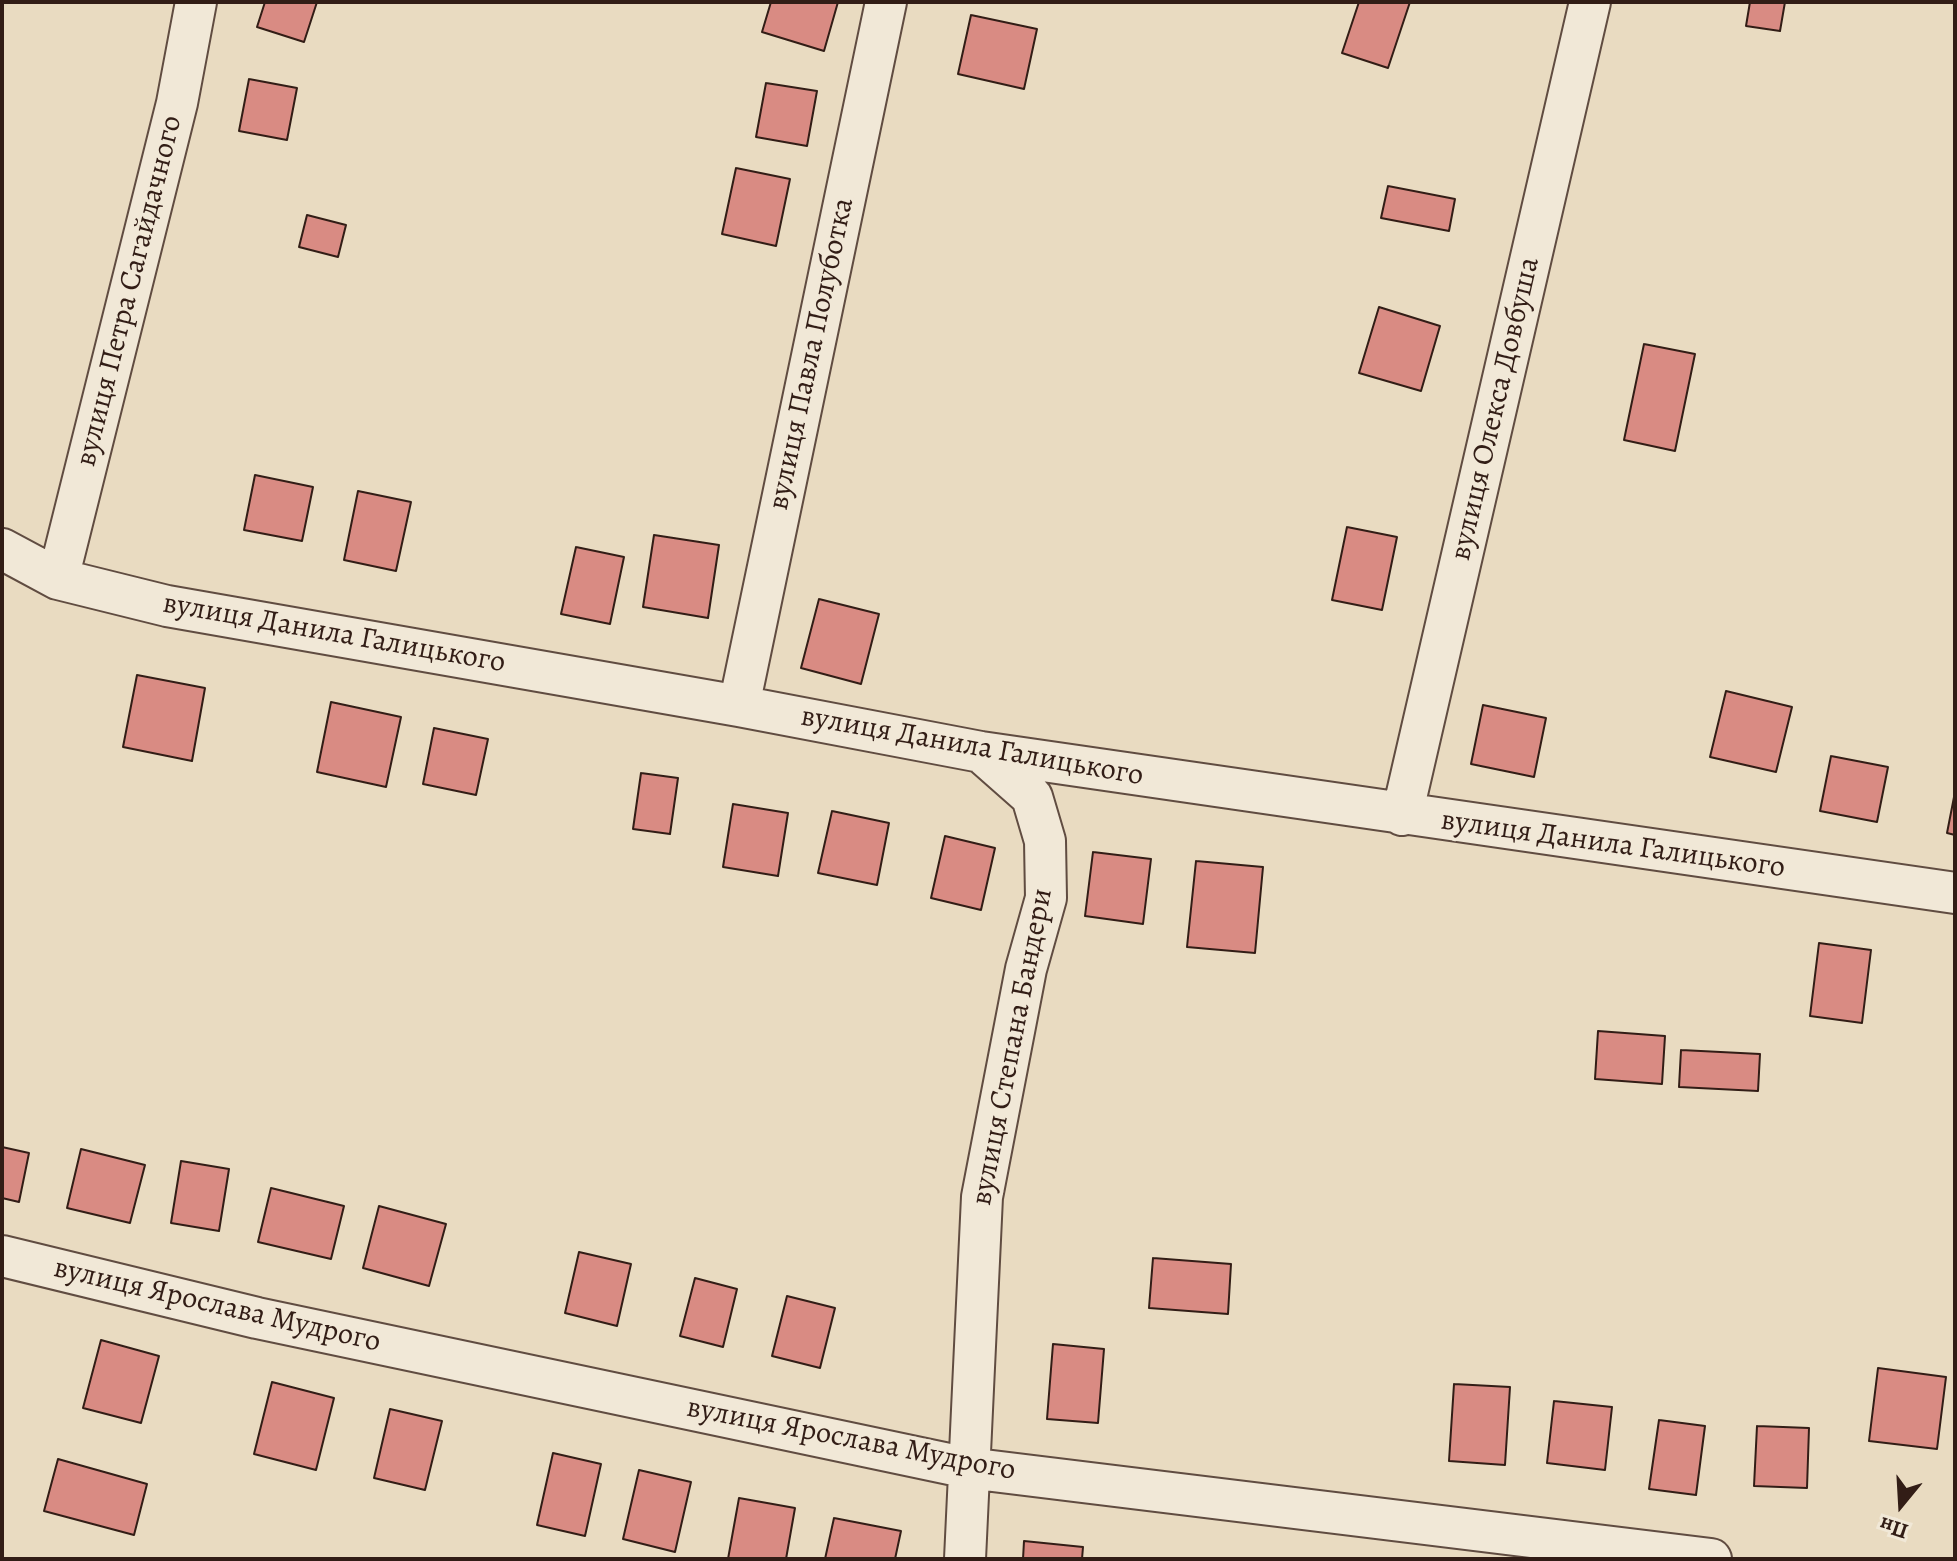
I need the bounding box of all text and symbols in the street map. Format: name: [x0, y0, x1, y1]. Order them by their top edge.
street label: вулиця Петра Сагайдачного: [69, 112, 191, 470]
street label: вулиця Павла Полуботка: [761, 195, 863, 513]
street label: вулиця Олекса Довбуша: [1444, 254, 1548, 564]
street label: вулиця Данила Галицького: [160, 586, 508, 682]
street label: вулиця Данила Галицького: [798, 699, 1146, 795]
street label: вулиця Данила Галицького: [1439, 803, 1787, 887]
street label: вулиця Степана Бандери: [965, 885, 1061, 1209]
street label: вулиця Ярослава Мудрого: [50, 1251, 384, 1361]
street label: вулиця Ярослава Мудрого: [683, 1390, 1019, 1490]
north arrow: [1861, 1465, 1941, 1545]
text: Пн: [1875, 1509, 1912, 1547]

